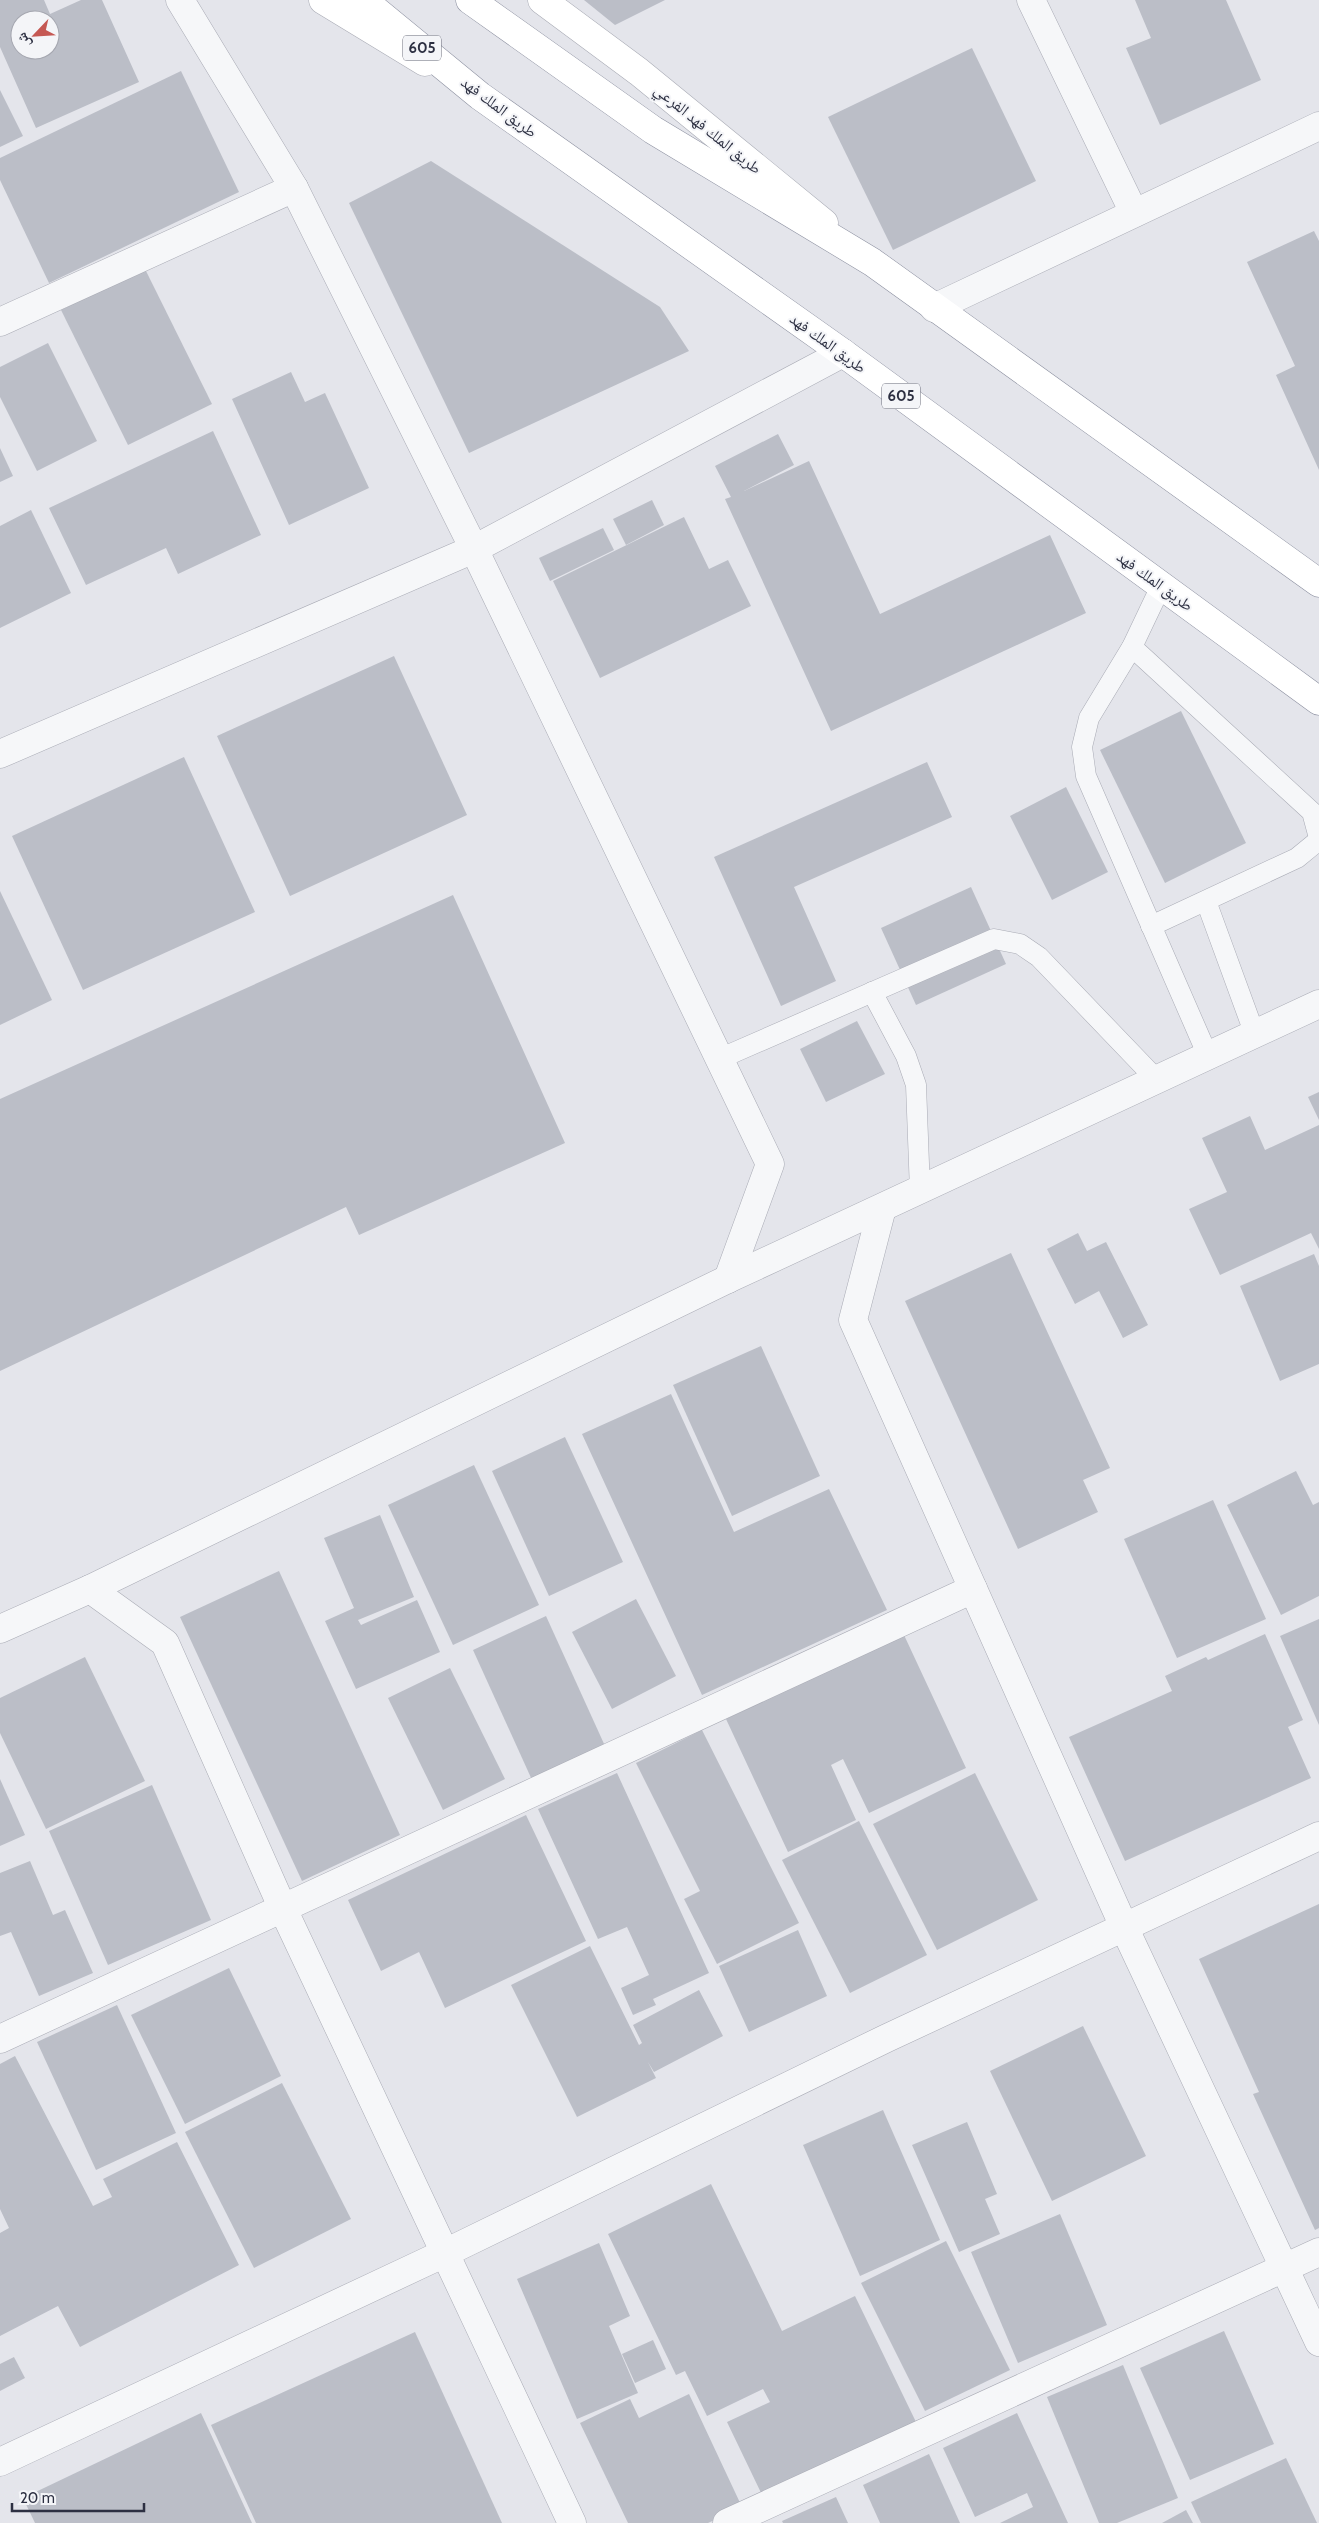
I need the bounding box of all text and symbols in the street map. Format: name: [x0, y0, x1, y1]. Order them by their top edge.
north arrow: [10, 10, 60, 60]
text: ش: [12, 30, 35, 51]
road number: 605: [403, 36, 441, 60]
street label: طريق الملك فهد: [457, 72, 541, 142]
street label: طريق الملك فهد الفرعي: [649, 80, 765, 180]
street label: طريق الملك فهد: [785, 309, 870, 378]
road number: 605: [882, 384, 920, 408]
street label: طريق الملك فهد: [1112, 547, 1197, 616]
scale bar: [12, 2480, 145, 2512]
text: 20 m: [20, 2489, 55, 2507]

